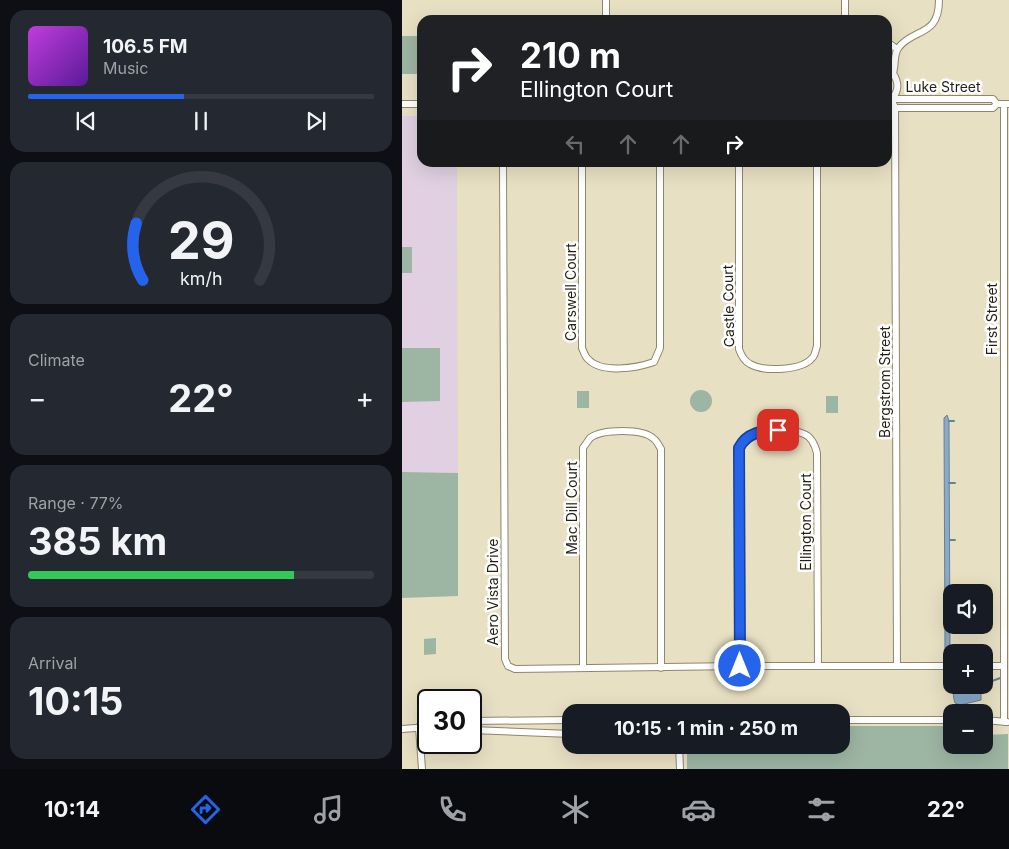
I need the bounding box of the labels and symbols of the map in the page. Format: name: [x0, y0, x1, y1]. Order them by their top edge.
street label: Luke Street: [905, 78, 981, 95]
street label: Carswell Court: [562, 243, 579, 341]
street label: Castle Court: [719, 264, 737, 347]
street label: First Street: [983, 282, 1000, 355]
street label: Bergstrom Street: [876, 326, 893, 438]
pin: [757, 409, 799, 451]
street label: Mac Dill Court: [563, 461, 580, 555]
street label: Ellington Court: [797, 473, 814, 571]
street label: Aero Vista Drive: [484, 539, 501, 645]
position arrow: [713, 639, 765, 691]
speed limit sign: 30: [417, 689, 482, 754]

